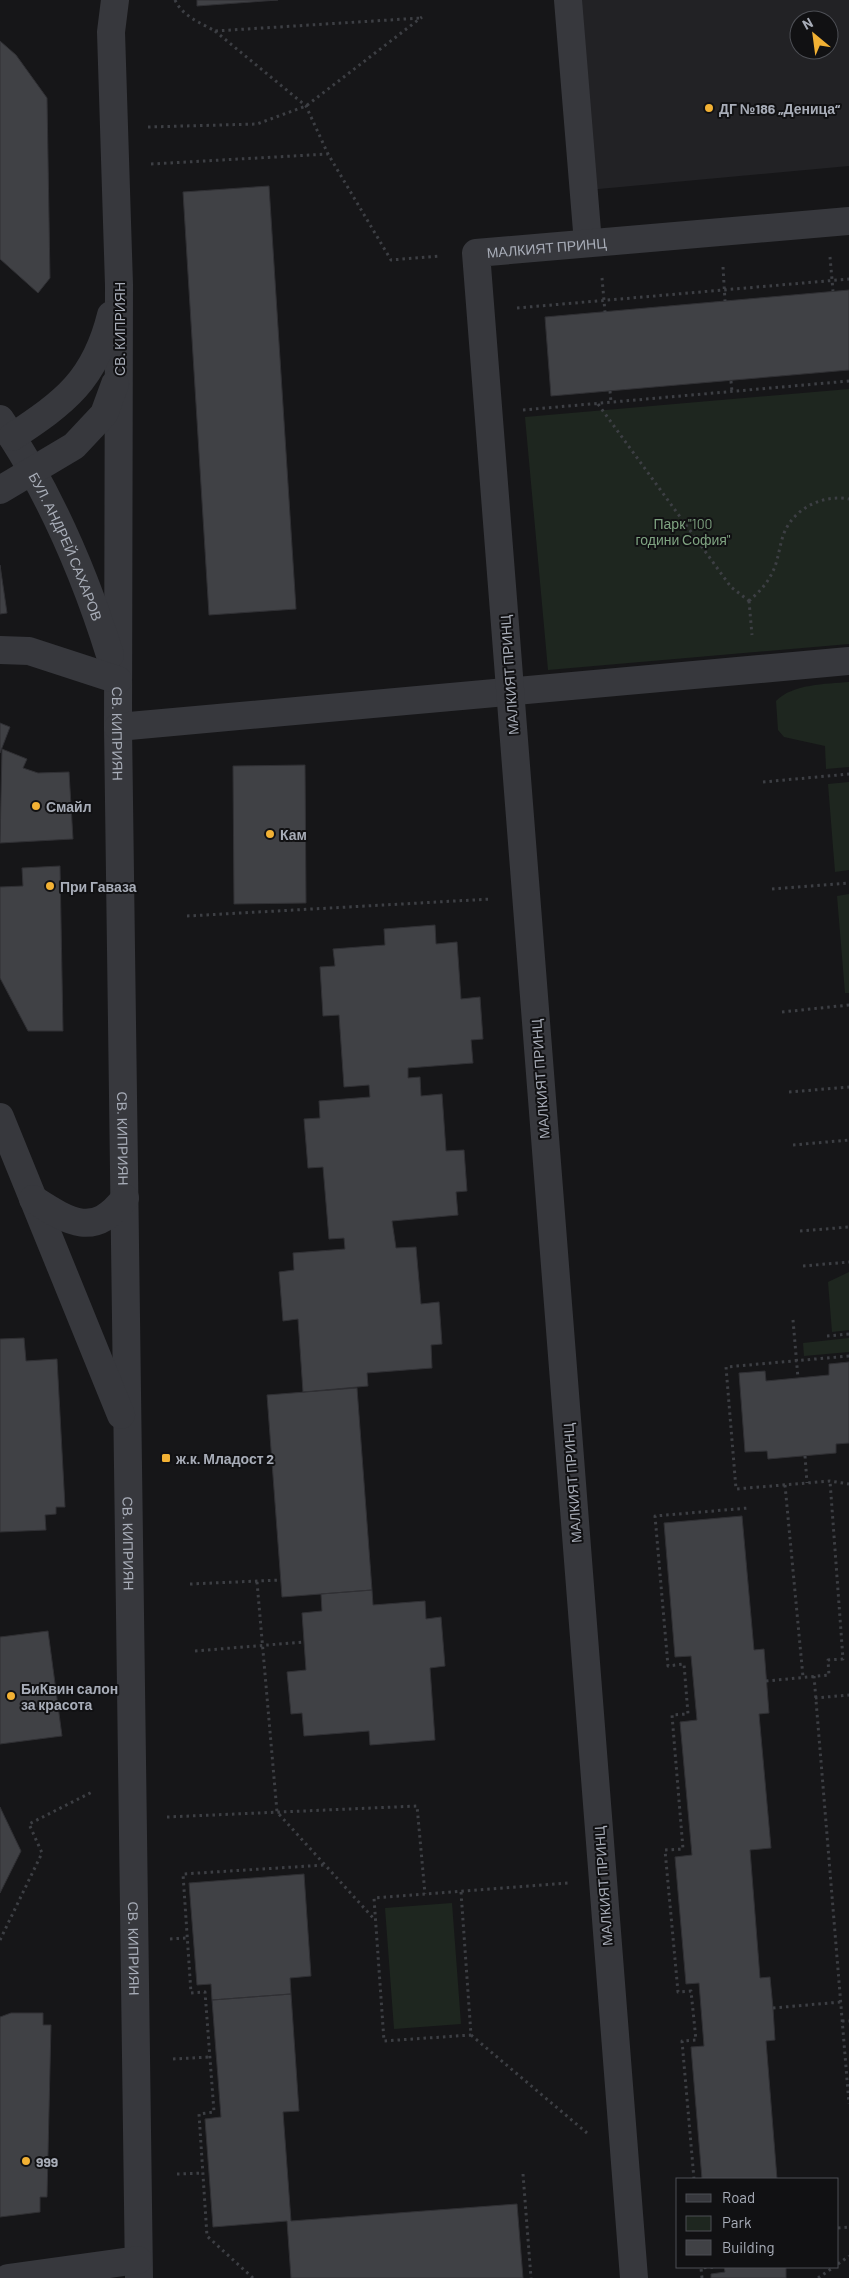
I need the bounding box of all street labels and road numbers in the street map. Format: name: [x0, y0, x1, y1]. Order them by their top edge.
street label: МАЛКИЯТ ПРИНЦ: [486, 233, 608, 261]
street label: СВ. КИПРИЯН: [111, 282, 128, 376]
street label: БУЛ. АНДРЕЙ САХАРОВ: [26, 469, 106, 623]
street label: МАЛКИЯТ ПРИНЦ: [496, 614, 522, 736]
street label: СВ. КИПРИЯН: [109, 687, 127, 781]
street label: МАЛКИЯТ ПРИНЦ: [527, 1018, 553, 1140]
street label: СВ. КИПРИЯН: [114, 1091, 133, 1186]
street label: МАЛКИЯТ ПРИНЦ: [559, 1422, 585, 1544]
street label: СВ. КИПРИЯН: [120, 1496, 138, 1591]
street label: МАЛКИЯТ ПРИНЦ: [590, 1825, 616, 1947]
street label: СВ. КИПРИЯН: [125, 1901, 144, 1996]

